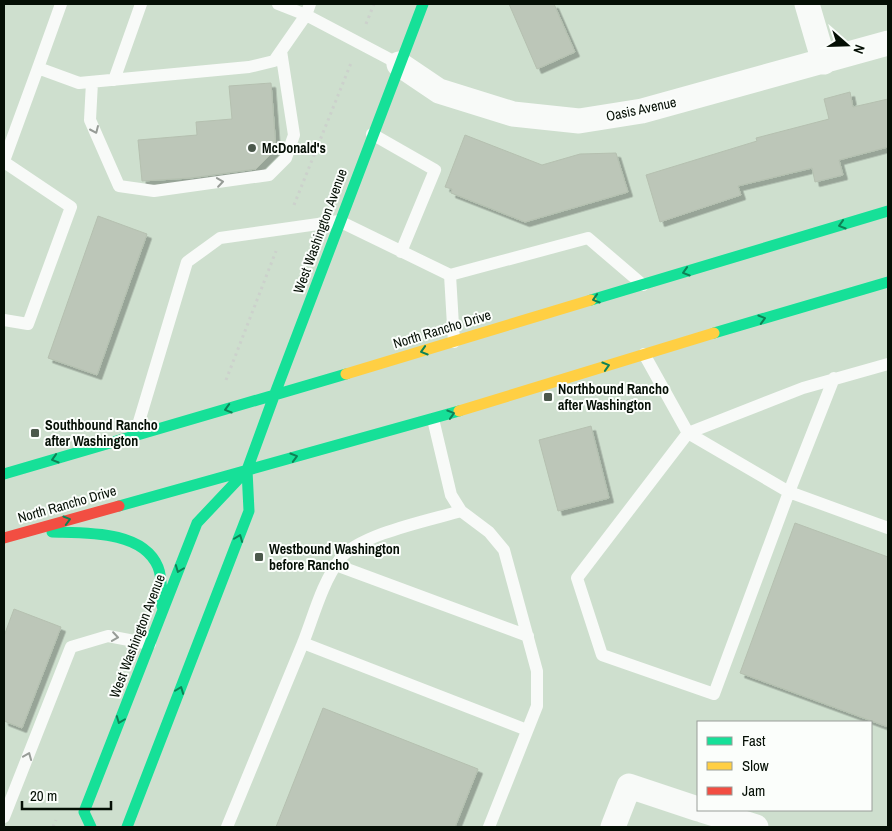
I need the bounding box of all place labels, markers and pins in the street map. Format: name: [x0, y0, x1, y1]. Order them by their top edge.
place label: McDonald's: [262, 139, 326, 157]
marker: McDonald's: [246, 142, 258, 154]
place label: Northbound Rancho after Washington: [558, 380, 669, 414]
marker: Northbound Rancho after Washington: [542, 391, 554, 403]
place label: Southbound Rancho after Washington: [45, 416, 158, 450]
marker: Southbound Rancho after Washington: [29, 427, 41, 439]
place label: Westbound Washington before Rancho: [269, 540, 400, 574]
marker: Westbound Washington before Rancho: [253, 551, 265, 563]

